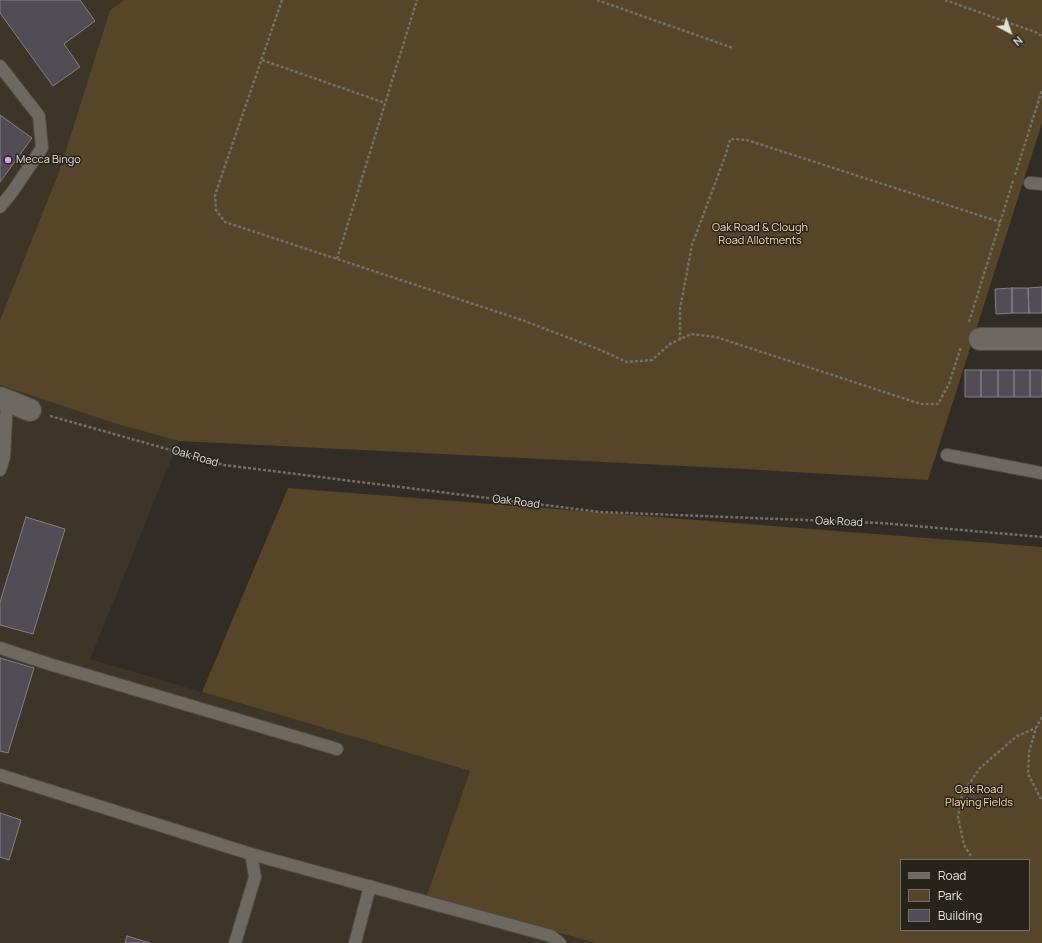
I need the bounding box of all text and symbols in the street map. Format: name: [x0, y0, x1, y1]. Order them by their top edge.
north arrow: [990, 12, 1030, 52]
text: N: [1010, 33, 1026, 50]
place label: Mecca Bingo: [16, 153, 81, 167]
marker: Mecca Bingo: [3, 155, 13, 165]
park label: Oak Road & Clough Road Allotments: [712, 221, 808, 247]
street label: Oak Road: [170, 444, 220, 470]
street label: Oak Road: [491, 493, 541, 511]
street label: Oak Road: [815, 515, 863, 529]
park label: Oak Road Playing Fields: [945, 783, 1013, 809]
legend: [900, 859, 1030, 931]
text: Road: [938, 867, 966, 884]
text: Park: [938, 887, 962, 904]
text: Building: [938, 907, 982, 924]

